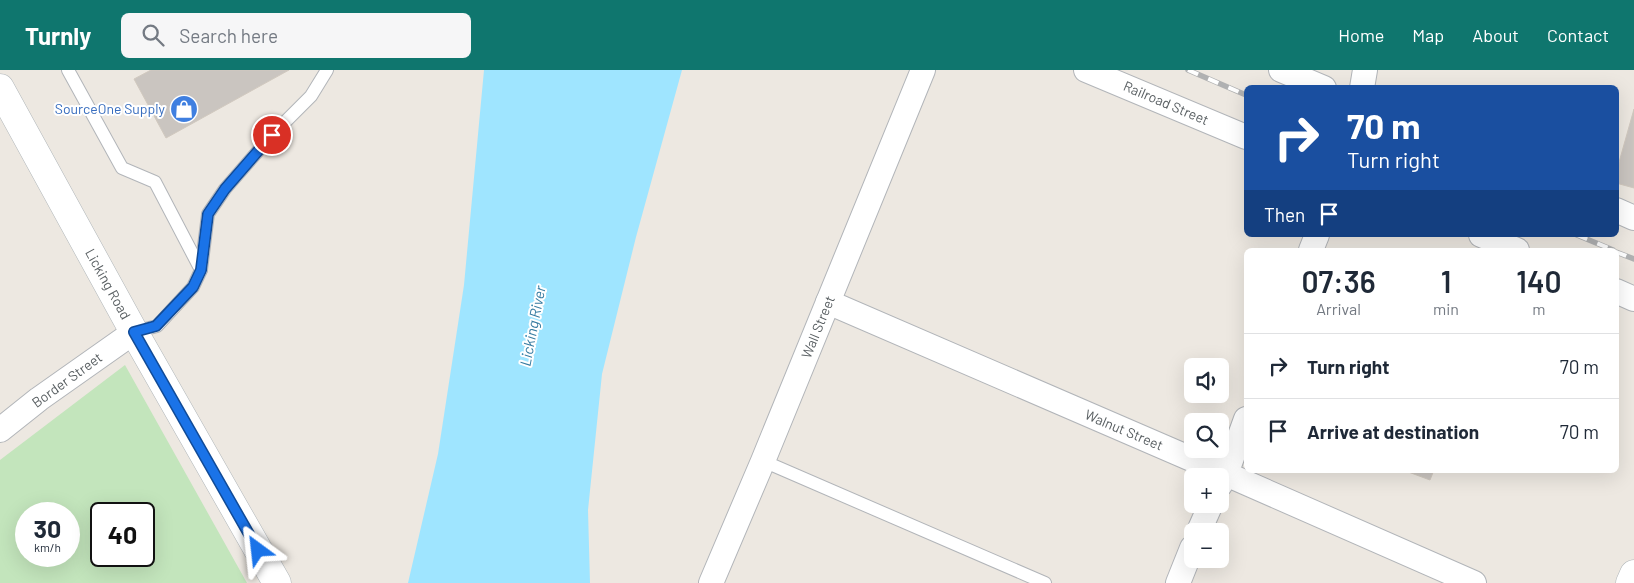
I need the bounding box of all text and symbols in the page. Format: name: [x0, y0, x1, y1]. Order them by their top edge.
search box: [121, 13, 471, 58]
text: Turnly: [25, 21, 91, 50]
icon: search: [139, 21, 167, 49]
text: Search here: [179, 24, 278, 47]
text: Home: [1338, 24, 1384, 46]
text: Map: [1412, 24, 1444, 46]
text: About: [1472, 24, 1519, 46]
text: Contact: [1547, 24, 1609, 46]
street label: Railroad Street: [1121, 77, 1211, 128]
shop icon: SourceOne Supply: [169, 94, 199, 124]
place label: SourceOne Supply: [55, 100, 166, 117]
text: 70 m: [1347, 104, 1421, 146]
icon: right: [1264, 105, 1329, 170]
pin: [251, 114, 293, 156]
icon: arrive: [258, 121, 286, 149]
text: Turn right: [1347, 146, 1440, 172]
icon: arrive: [1315, 200, 1343, 228]
text: Then: [1264, 203, 1305, 226]
street label: Licking Road: [82, 245, 135, 322]
text: 07:36: [1301, 263, 1376, 299]
text: 1: [1441, 263, 1451, 299]
text: 140: [1516, 263, 1562, 299]
water label: Licking River: [515, 283, 549, 367]
street label: Wall Street: [797, 293, 838, 361]
text: Arrival: [1316, 299, 1361, 318]
text: min: [1433, 299, 1459, 318]
text: m: [1532, 299, 1546, 318]
street label: Border Street: [28, 348, 105, 411]
icon: right: [1264, 352, 1292, 380]
text: Turn right: [1307, 355, 1389, 378]
text: 70 m: [1560, 355, 1599, 378]
map controls: [1184, 358, 1229, 568]
button: sound: [1184, 358, 1229, 403]
street label: Walnut Street: [1083, 405, 1166, 454]
button: search: [1184, 413, 1229, 458]
icon: arrive: [1264, 417, 1292, 445]
text: Arrive at destination: [1307, 420, 1479, 443]
text: 70 m: [1560, 420, 1599, 443]
button: +: [1184, 468, 1229, 513]
speed limit sign: 40: [90, 502, 155, 567]
text: 30: [34, 513, 61, 543]
position arrow: [231, 523, 283, 575]
button: −: [1184, 523, 1229, 568]
text: km/h: [34, 540, 61, 554]

